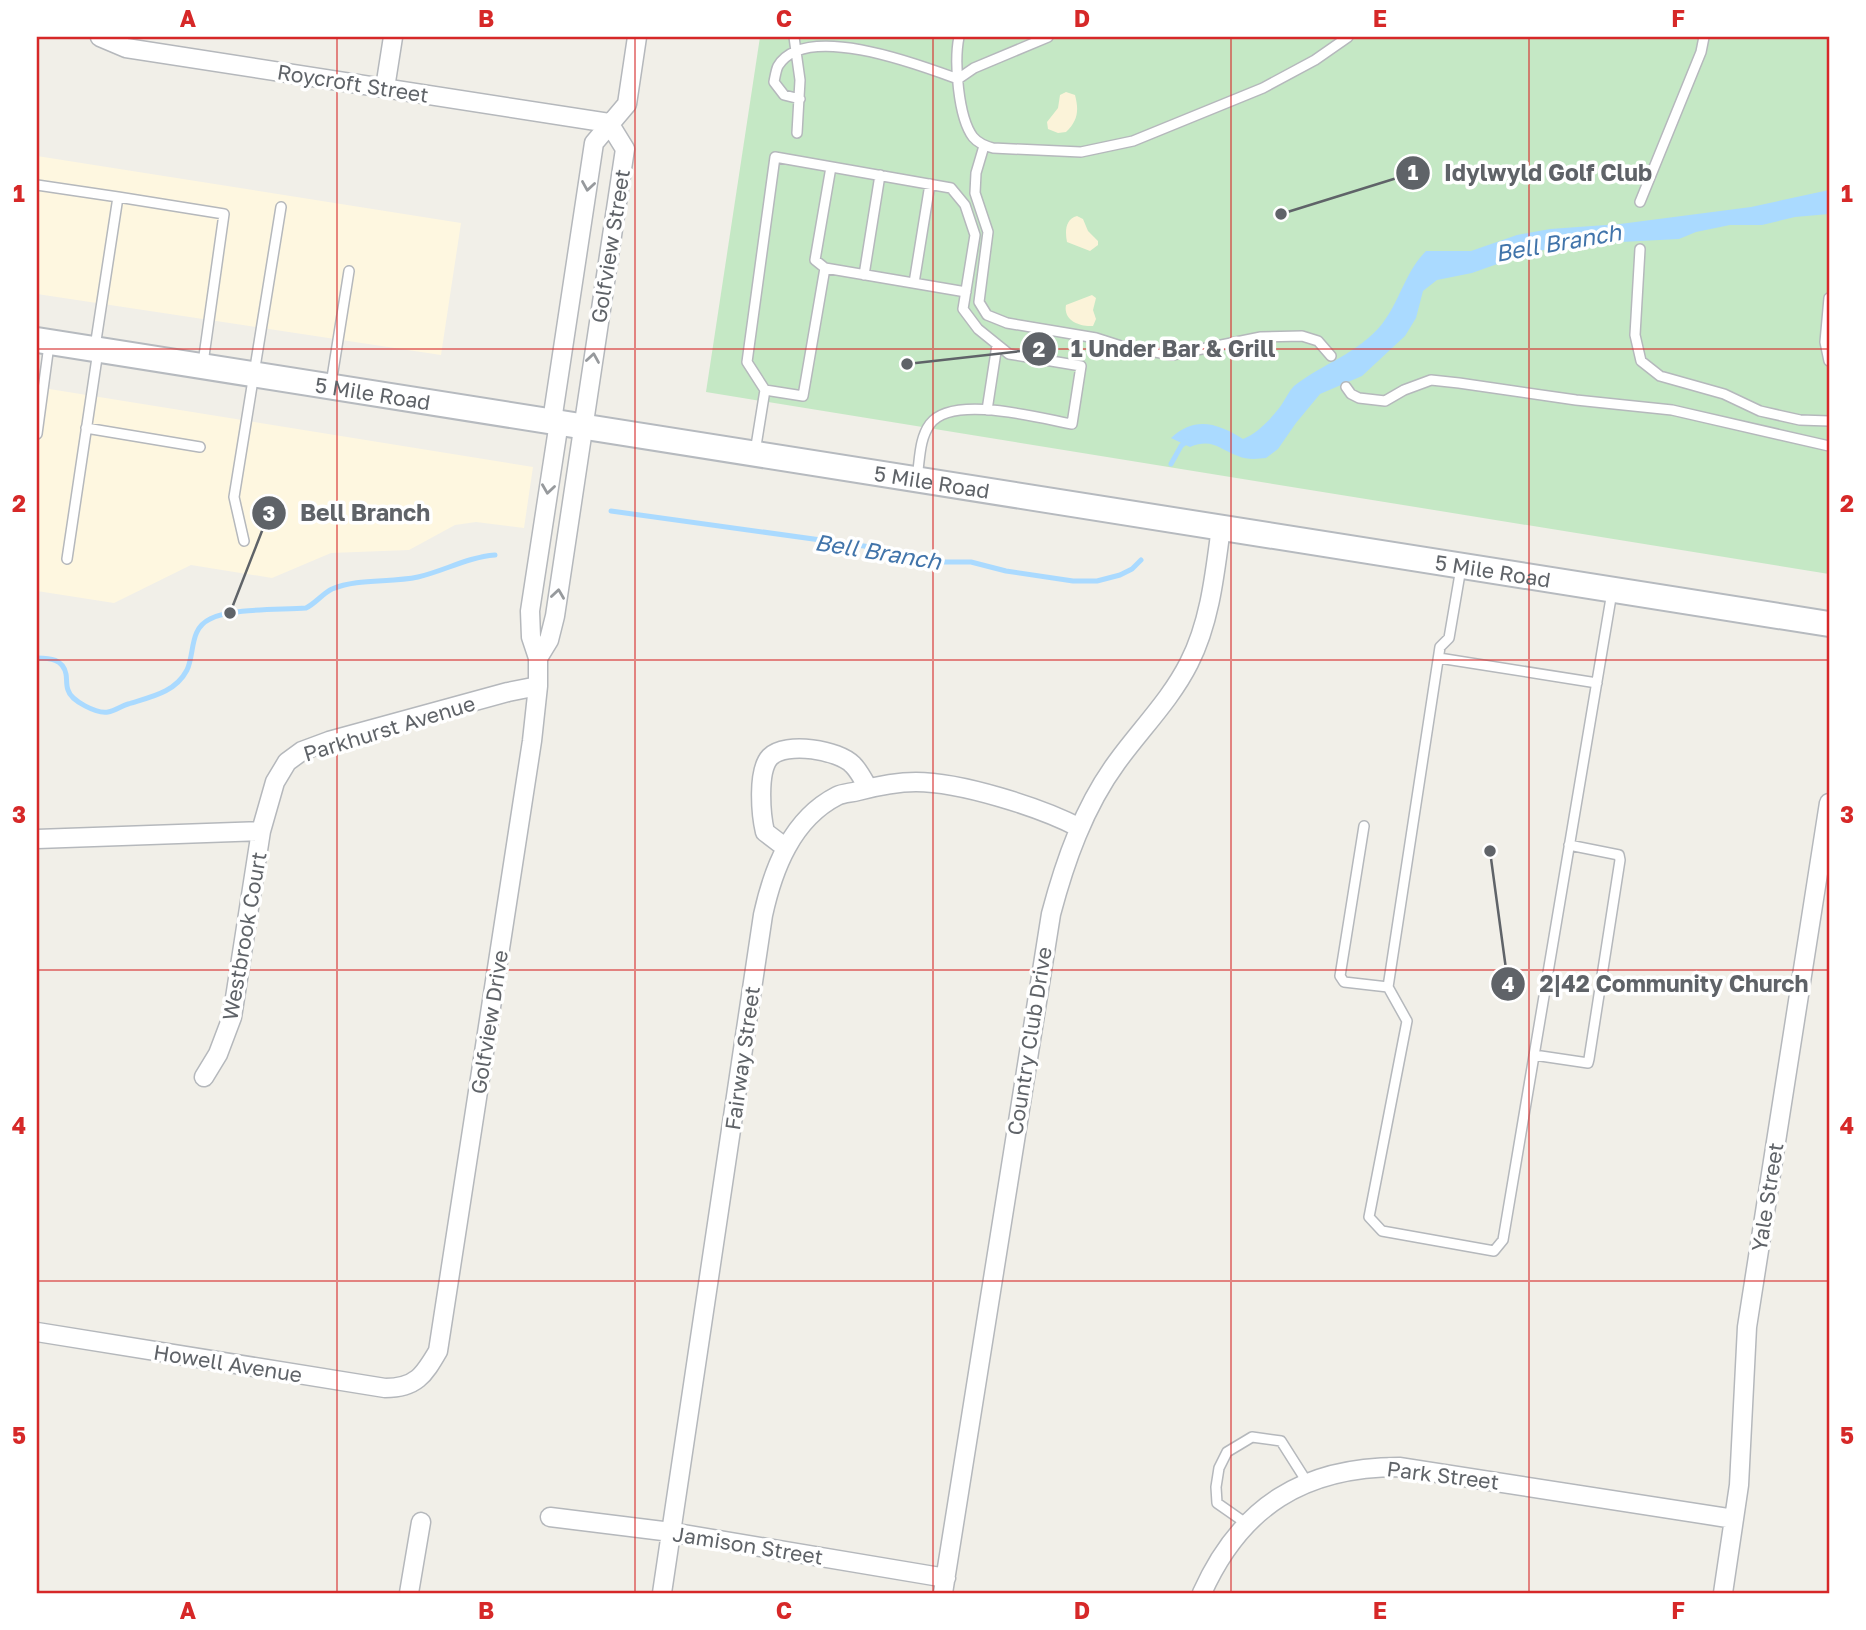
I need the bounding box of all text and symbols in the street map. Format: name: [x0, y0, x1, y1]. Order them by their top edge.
text: A: [180, 4, 197, 32]
text: B: [478, 4, 494, 32]
text: C: [776, 4, 792, 32]
text: D: [1074, 4, 1090, 32]
text: E: [1373, 4, 1387, 32]
text: F: [1671, 4, 1685, 32]
street label: Roycroft Street: [275, 58, 431, 108]
callout: Idylwyld Golf Club: [1395, 151, 1666, 195]
text: Idylwyld Golf Club: [1444, 158, 1652, 186]
text: 1: [1408, 159, 1419, 185]
street label: Golfview Street: [585, 167, 635, 325]
text: 1: [13, 179, 25, 207]
text: 1: [1841, 179, 1853, 207]
one-way arrow: [581, 180, 596, 192]
water label: Bell Branch: [1493, 217, 1624, 267]
callout: 1 Under Bar & Grill: [1022, 327, 1289, 371]
text: 1 Under Bar & Grill: [1071, 334, 1276, 362]
text: 2: [1033, 336, 1046, 362]
one-way arrow: [585, 352, 600, 364]
street label: 5 Mile Road: [313, 371, 432, 415]
street label: 5 Mile Road: [872, 460, 991, 504]
one-way arrow: [540, 484, 555, 495]
text: 2: [12, 489, 26, 517]
text: 2: [1840, 489, 1854, 517]
callout: Bell Branch: [251, 491, 444, 535]
text: Bell Branch: [300, 498, 430, 526]
text: 3: [263, 500, 275, 526]
water label: Bell Branch: [813, 527, 944, 575]
street label: 5 Mile Road: [1433, 549, 1552, 593]
one-way arrow: [550, 588, 565, 600]
street label: Parkhurst Avenue: [300, 690, 478, 766]
text: 3: [12, 800, 26, 828]
text: 3: [1840, 800, 1854, 828]
street label: Westbrook Court: [216, 850, 272, 1022]
street label: Country Club Drive: [1001, 945, 1057, 1137]
street label: Golfview Drive: [465, 948, 513, 1096]
callout: 2|42 Community Church: [1491, 962, 1823, 1006]
text: 2|42 Community Church: [1540, 969, 1808, 997]
text: 4: [1501, 971, 1515, 997]
street label: Fairway Street: [719, 984, 765, 1132]
text: 4: [12, 1111, 26, 1139]
text: 4: [1840, 1111, 1854, 1139]
street label: Yale Street: [1746, 1141, 1788, 1253]
street label: Howell Avenue: [152, 1338, 304, 1388]
text: 5: [12, 1421, 26, 1449]
text: 5: [1840, 1421, 1854, 1449]
street label: Park Street: [1385, 1455, 1501, 1495]
street label: Jamison Street: [671, 1520, 825, 1570]
text: A: [180, 1596, 197, 1624]
text: B: [478, 1596, 494, 1624]
text: C: [776, 1596, 792, 1624]
text: D: [1074, 1596, 1090, 1624]
text: E: [1373, 1596, 1387, 1624]
text: F: [1671, 1596, 1685, 1624]

